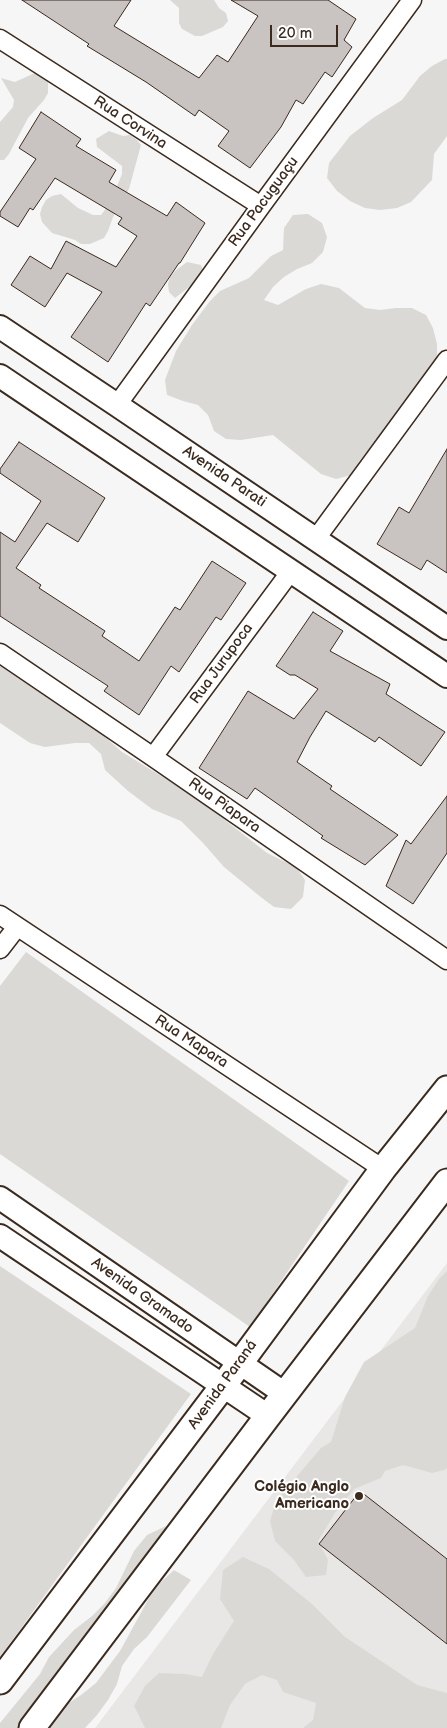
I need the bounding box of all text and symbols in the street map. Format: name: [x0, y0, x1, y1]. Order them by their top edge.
scale bar: [272, 15, 340, 47]
text: 20 m: [278, 24, 312, 43]
street label: Rua Corvina: [90, 93, 170, 153]
street label: Rua Pacuguaçu: [225, 153, 303, 251]
street label: Avenida Parati: [179, 442, 269, 512]
street label: Rua Jurupoca: [187, 620, 257, 708]
street label: Rua Piapara: [185, 775, 263, 837]
street label: Rua Mapara: [151, 1012, 231, 1072]
street label: Avenida Gramado: [87, 1254, 197, 1338]
street label: Avenida Paraná: [185, 1337, 261, 1433]
place label: Colégio Anglo Americano: [254, 1478, 349, 1513]
marker: Colégio Anglo Americano: [353, 1490, 365, 1502]

